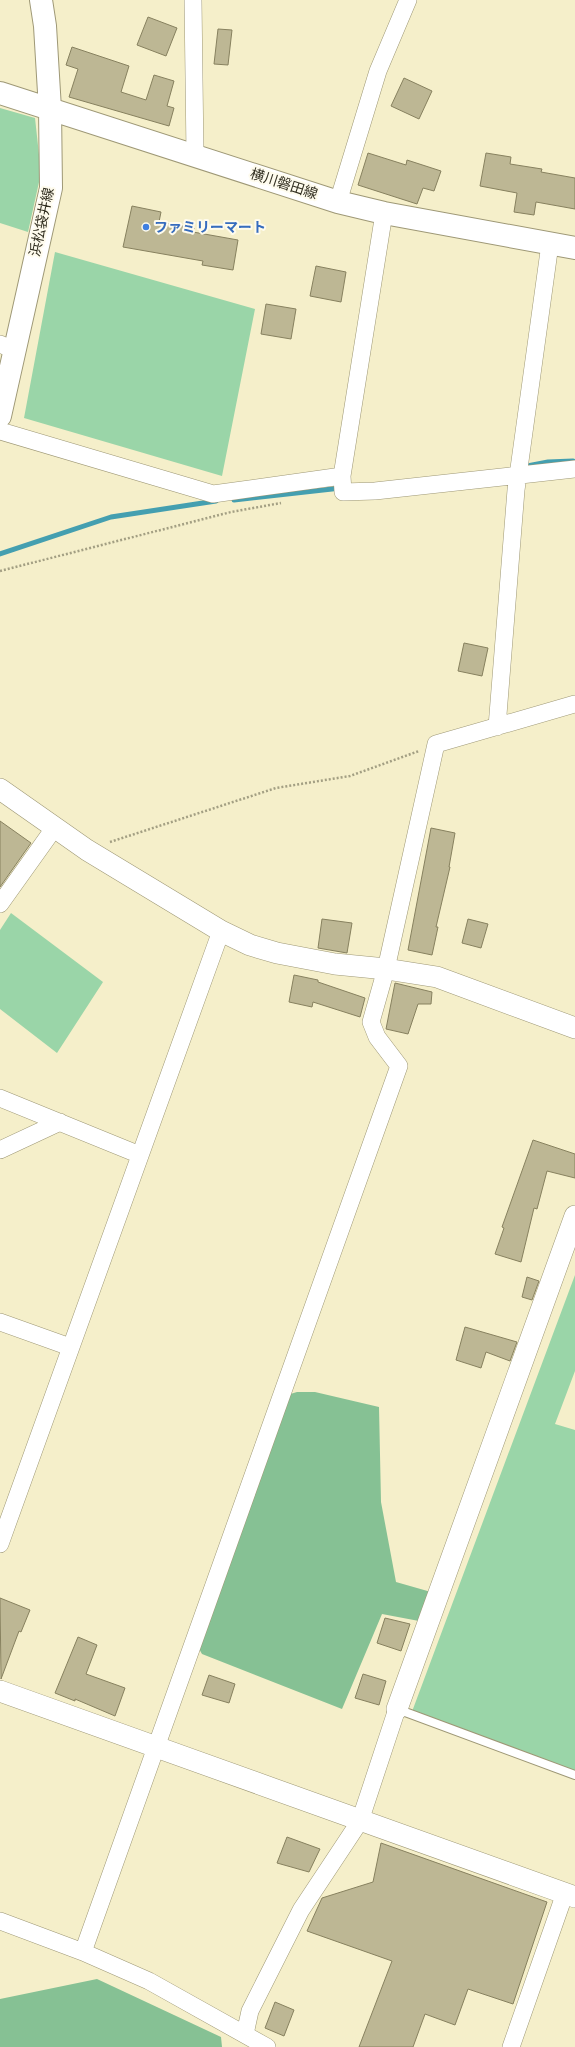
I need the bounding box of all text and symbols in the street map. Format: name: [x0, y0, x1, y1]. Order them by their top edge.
street label: 横川磐田線: [248, 165, 320, 203]
street label: 浜松袋井線: [26, 186, 58, 258]
place label: ファミリーマート: [154, 219, 266, 236]
marker: ファミリーマート: [141, 222, 151, 232]

